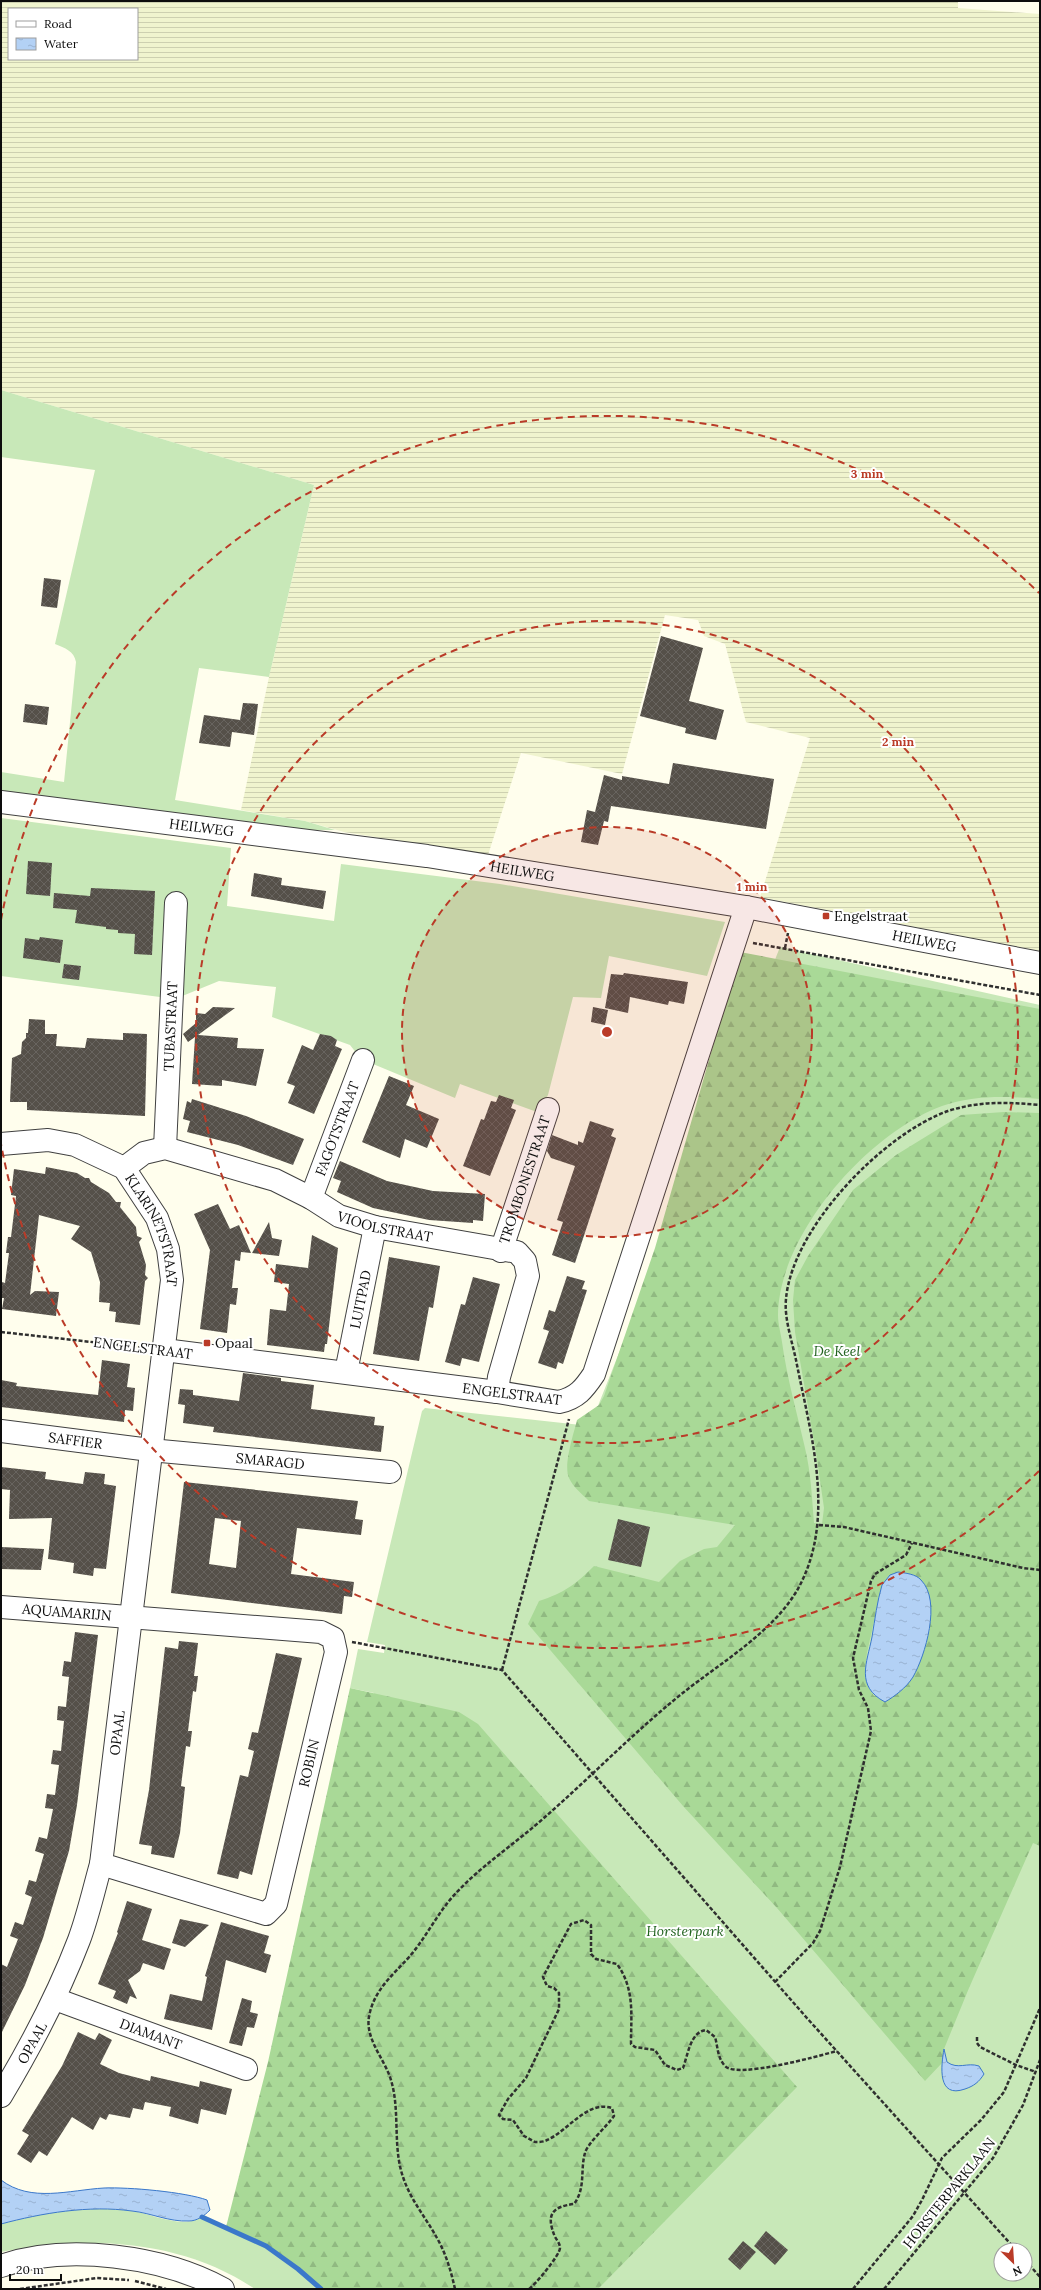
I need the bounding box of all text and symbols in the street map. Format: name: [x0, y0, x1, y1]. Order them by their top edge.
legend: [8, 8, 138, 60]
text: Road: [44, 16, 72, 31]
text: Water: [44, 36, 79, 51]
text: 3 min: [851, 466, 884, 481]
text: 2 min: [882, 734, 914, 749]
street label: HEILWEG: [168, 814, 235, 840]
street label: HEILWEG: [489, 857, 556, 885]
text: 1 min: [737, 879, 768, 894]
place label: Engelstraat: [834, 907, 908, 925]
marker: Engelstraat: [821, 911, 831, 921]
street label: HEILWEG: [891, 926, 958, 956]
street label: TUBASTRAAT: [159, 981, 181, 1071]
centre of rings: [600, 1025, 614, 1039]
street label: FAGOTSTRAAT: [311, 1079, 363, 1178]
street label: TROMBONESTRAAT: [495, 1113, 554, 1246]
street label: KLARINETSTRAAT: [121, 1170, 181, 1287]
street label: VIOOLSTRAAT: [334, 1207, 434, 1246]
street label: LUITPAD: [346, 1269, 375, 1330]
street label: ENGELSTRAAT: [92, 1333, 194, 1363]
place label: Opaal: [215, 1334, 253, 1352]
marker: Opaal: [202, 1338, 212, 1348]
park label: De Keel: [814, 1342, 861, 1360]
street label: ENGELSTRAAT: [461, 1379, 563, 1409]
street label: SAFFIER: [47, 1428, 104, 1453]
street label: SMARAGD: [235, 1449, 305, 1473]
street label: AQUAMARIJN: [20, 1600, 113, 1625]
street label: OPAAL: [105, 1709, 129, 1757]
street label: ROBIJN: [295, 1737, 323, 1789]
park label: Horsterpark: [646, 1922, 724, 1940]
street label: DIAMANT: [117, 2014, 184, 2054]
street label: OPAAL: [13, 2019, 51, 2067]
street label: HORSTERPARKLAAN: [899, 2134, 999, 2252]
north arrow: [993, 2242, 1033, 2282]
scale bar: [10, 2256, 61, 2282]
text: 20 m: [16, 2262, 44, 2277]
text: N: [1010, 2263, 1024, 2279]

